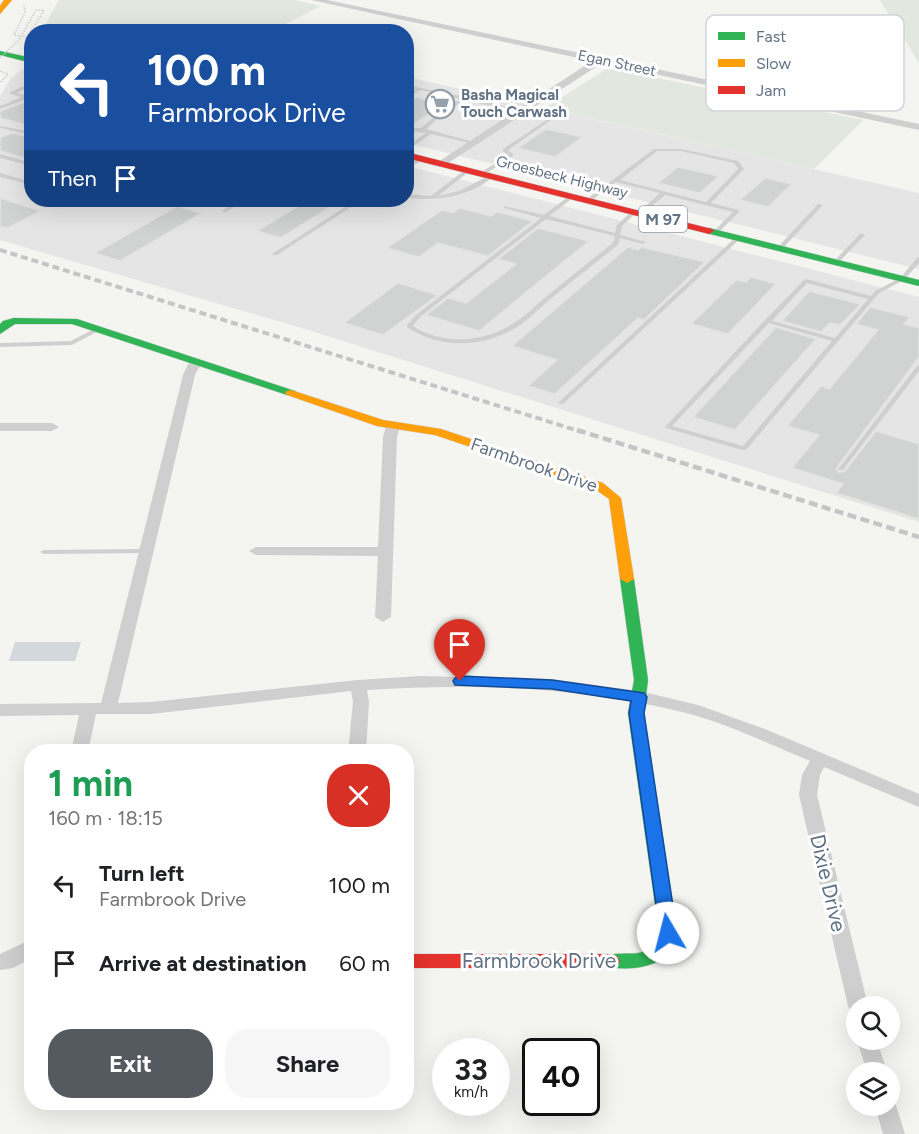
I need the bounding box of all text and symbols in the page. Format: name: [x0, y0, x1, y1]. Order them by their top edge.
legend: [706, 15, 904, 111]
text: Fast: [756, 27, 786, 46]
text: 100 m: [147, 45, 266, 96]
street label: Egan Street: [576, 46, 658, 80]
icon: left: [48, 48, 126, 126]
text: Slow: [756, 54, 791, 73]
text: Jam: [756, 81, 786, 100]
place label: Basha Magical Touch Carwash: [461, 86, 567, 121]
supermarket icon: Basha Magical Touch Carwash: [424, 88, 456, 120]
text: Farmbrook Drive: [147, 96, 346, 129]
street label: Groesbeck Highway: [494, 152, 630, 202]
icon: arrive: [109, 162, 142, 195]
text: Then: [48, 165, 97, 192]
road number: M 97: [639, 206, 687, 232]
street label: Farmbrook Drive: [468, 433, 600, 497]
pin: [434, 619, 485, 681]
icon: arrive: [443, 628, 476, 661]
text: 1 min: [48, 762, 133, 805]
button: close: [327, 764, 390, 827]
text: 160 m · 18:15: [48, 806, 163, 830]
street label: Dixie Drive: [805, 832, 852, 934]
text: Turn left: [99, 860, 185, 887]
icon: left: [48, 869, 81, 902]
text: 100 m: [329, 872, 390, 899]
text: Farmbrook Drive: [99, 887, 246, 911]
position arrow: [636, 901, 700, 965]
icon: arrive: [48, 947, 81, 980]
street label: Farmbrook Drive: [462, 948, 616, 973]
text: Arrive at destination: [99, 950, 307, 977]
text: 60 m: [339, 950, 390, 977]
map controls: [846, 996, 900, 1116]
button: search: [846, 996, 900, 1050]
button: Exit: [48, 1029, 213, 1098]
button: Share: [225, 1029, 390, 1098]
speed limit sign: 40: [522, 1038, 600, 1116]
text: 33: [454, 1051, 488, 1088]
button: layers: [846, 1062, 900, 1116]
text: km/h: [454, 1083, 488, 1101]

